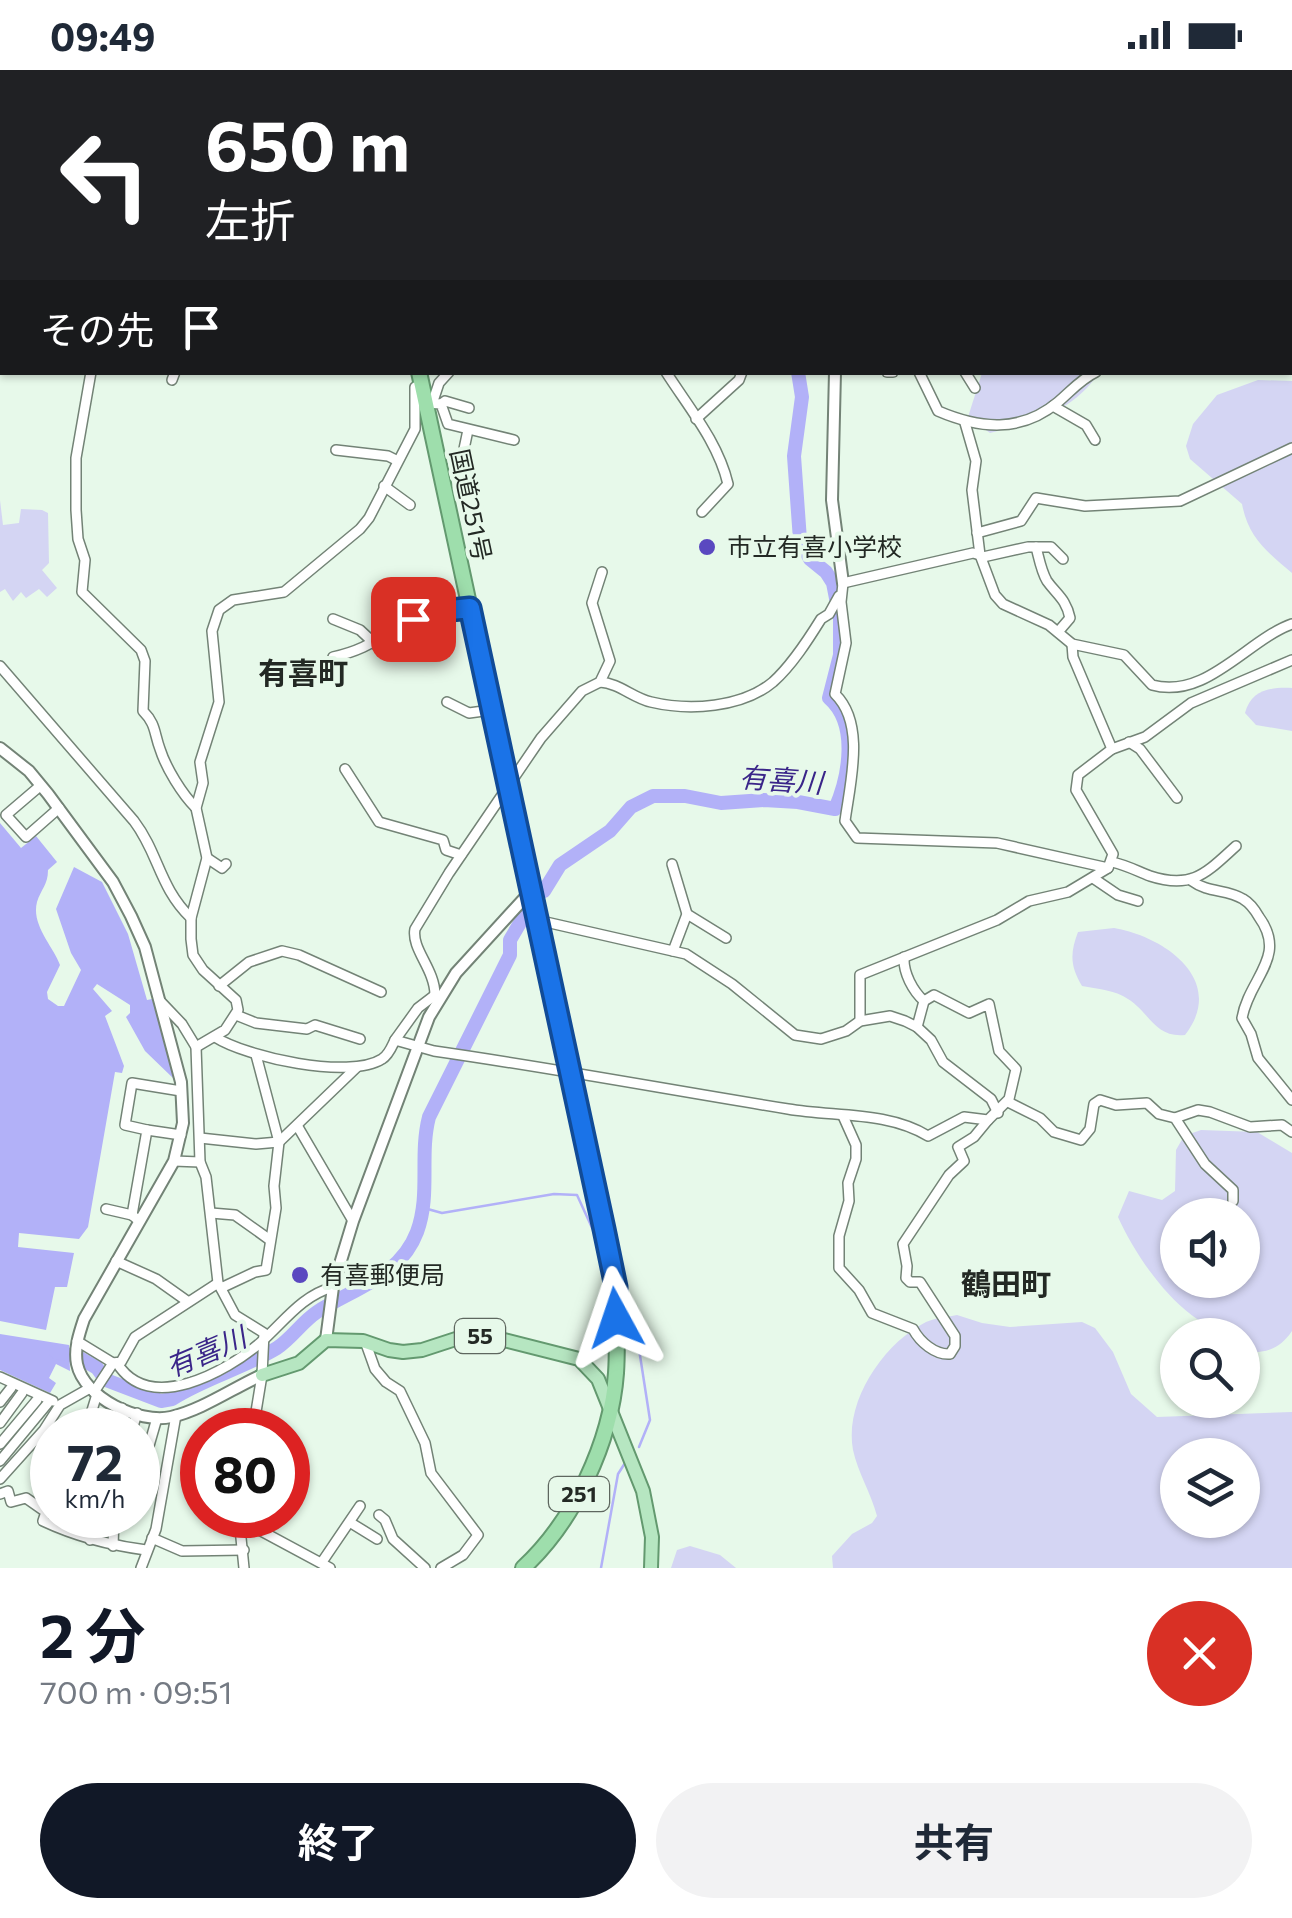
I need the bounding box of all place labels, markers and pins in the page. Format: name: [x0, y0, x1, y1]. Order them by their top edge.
place label: 市立有喜小学校: [727, 531, 902, 561]
marker: 市立有喜小学校: [696, 536, 718, 558]
pin: [371, 577, 456, 662]
place label: 有喜郵便局: [320, 1259, 445, 1289]
marker: 有喜郵便局: [289, 1264, 311, 1286]

